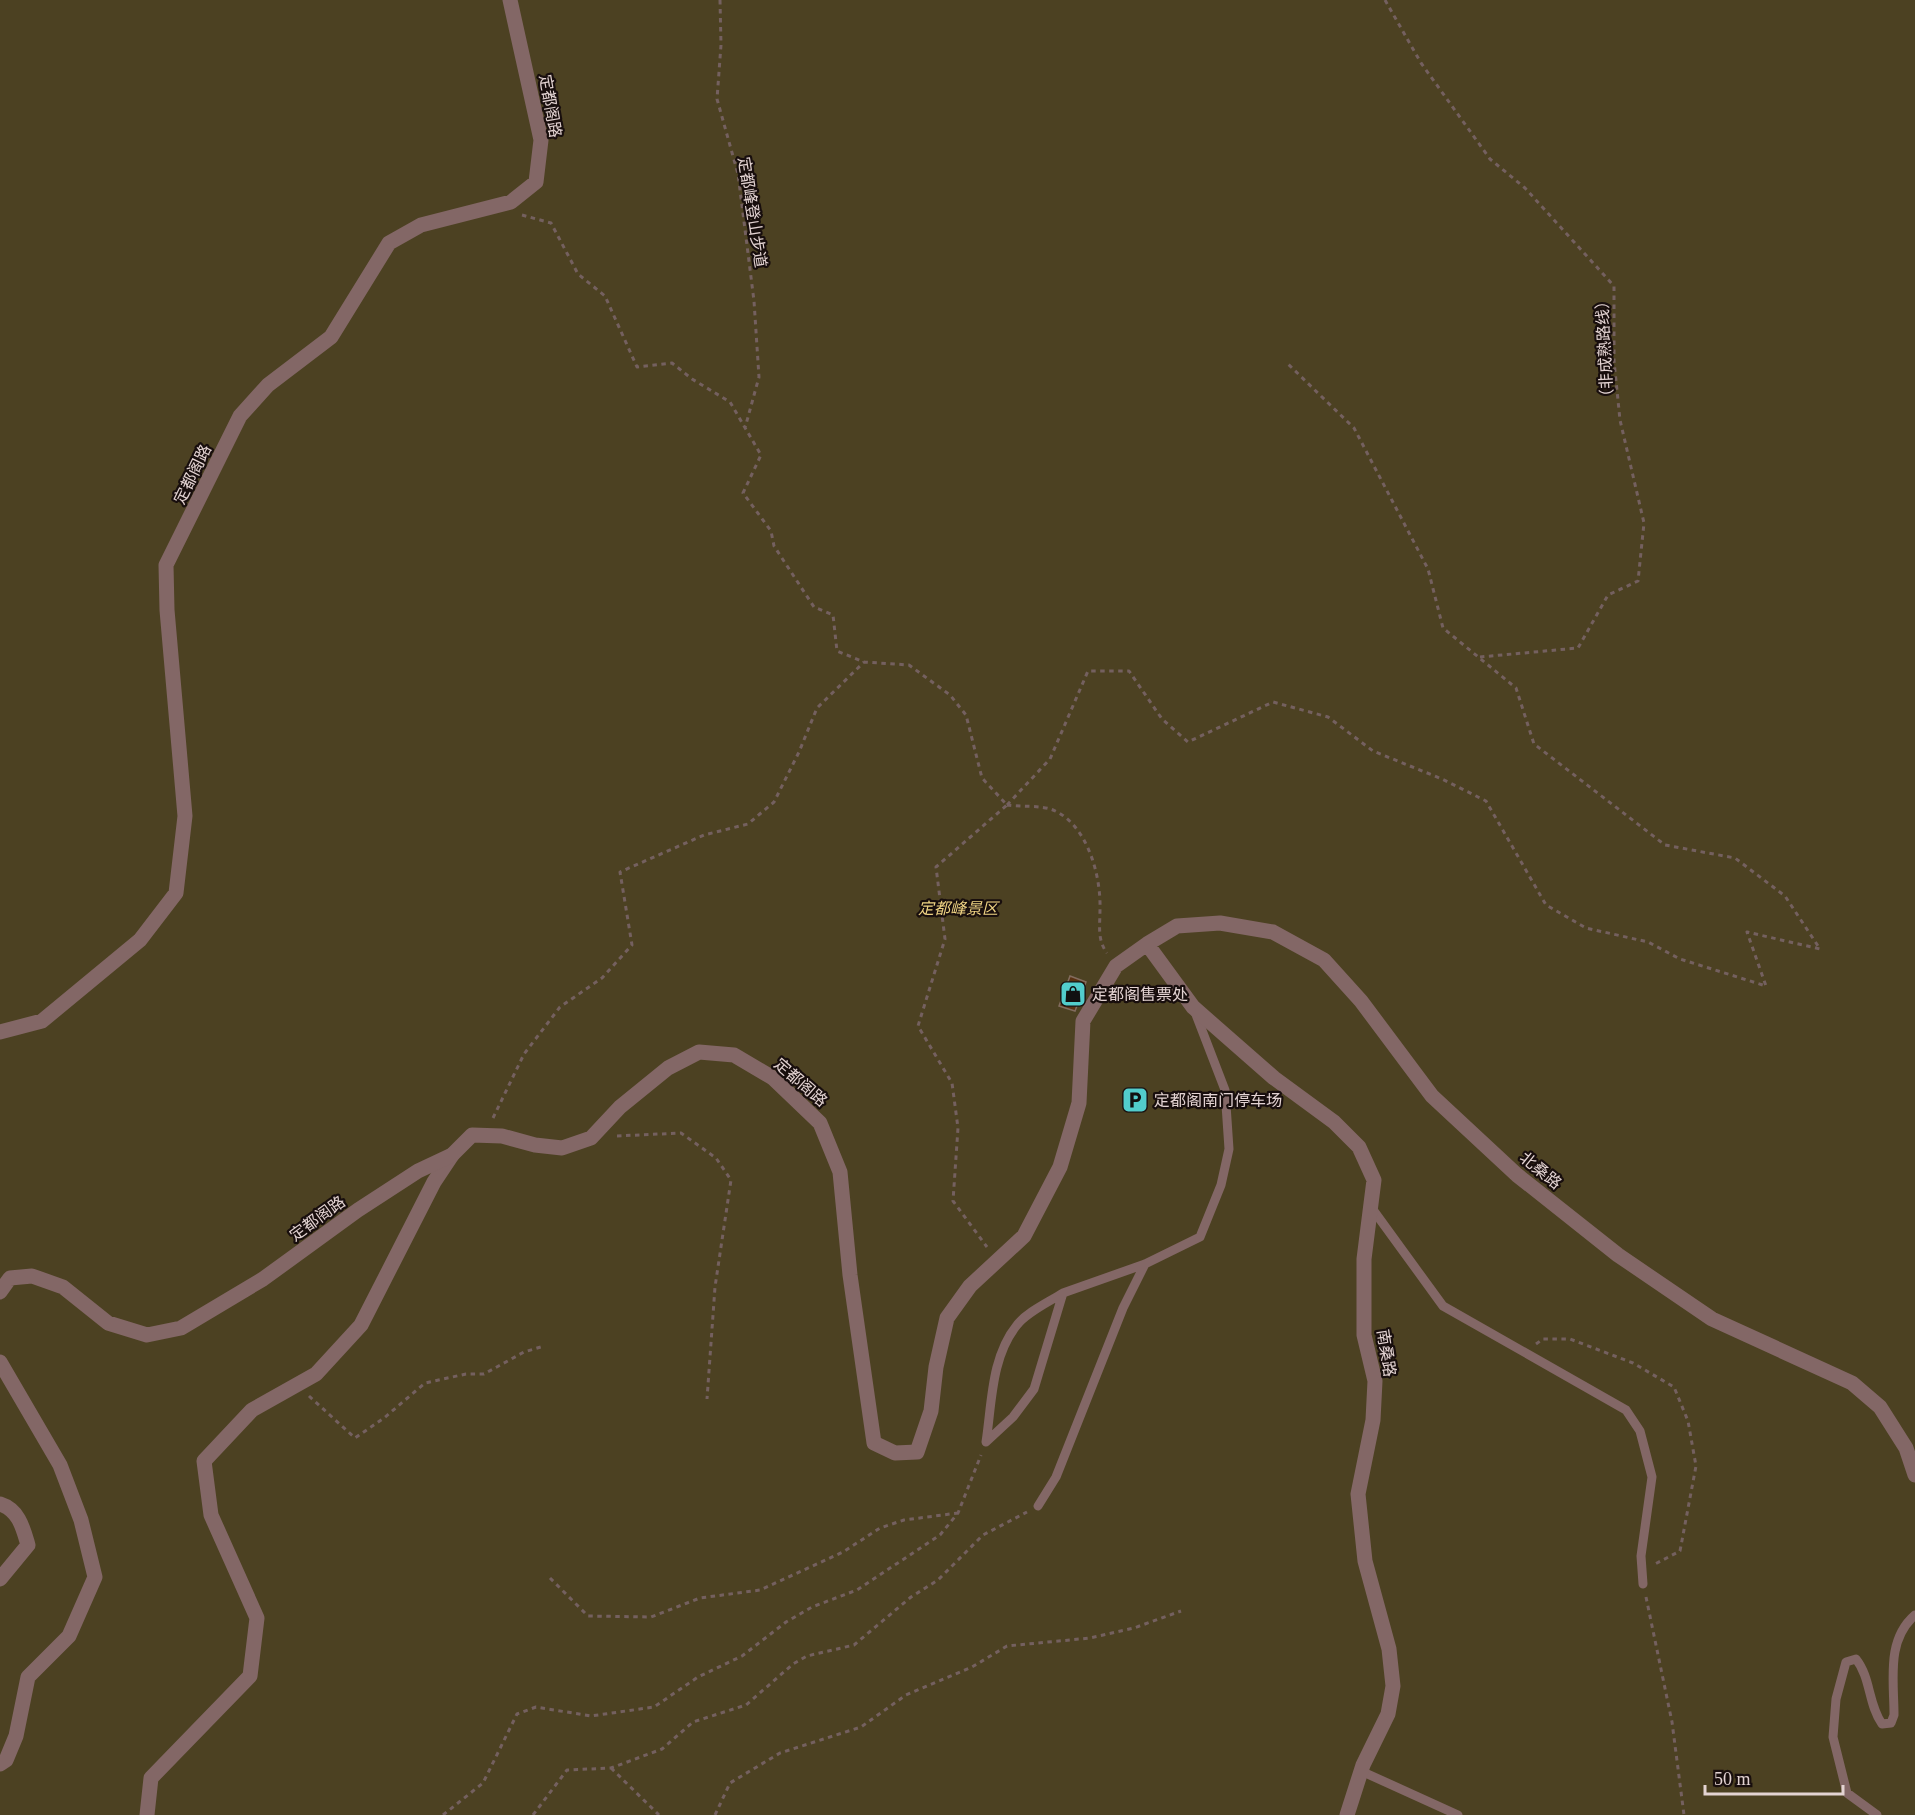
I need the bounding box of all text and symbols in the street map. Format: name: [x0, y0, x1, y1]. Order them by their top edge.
street label: 定都阁路: [537, 73, 564, 139]
street label: 定都峰登山步道: [735, 155, 770, 269]
street label: （非成熟路线）: [1593, 293, 1616, 405]
street label: 定都阁路: [171, 442, 214, 507]
park label: 定都峰景区: [918, 900, 1000, 917]
shop icon: 定都阁售票处: [1058, 979, 1088, 1009]
place label: 定都阁售票处: [1092, 986, 1188, 1003]
street label: 定都阁路: [771, 1055, 830, 1110]
parking icon: 定都阁南门停车场: [1120, 1085, 1150, 1115]
place label: 定都阁南门停车场: [1154, 1092, 1282, 1109]
street label: 北桑路: [1517, 1149, 1565, 1192]
street label: 定都阁路: [286, 1193, 348, 1244]
street label: 南桑路: [1374, 1328, 1399, 1378]
scale bar: [1705, 1758, 1843, 1796]
text: 50 m: [1714, 1769, 1751, 1789]

